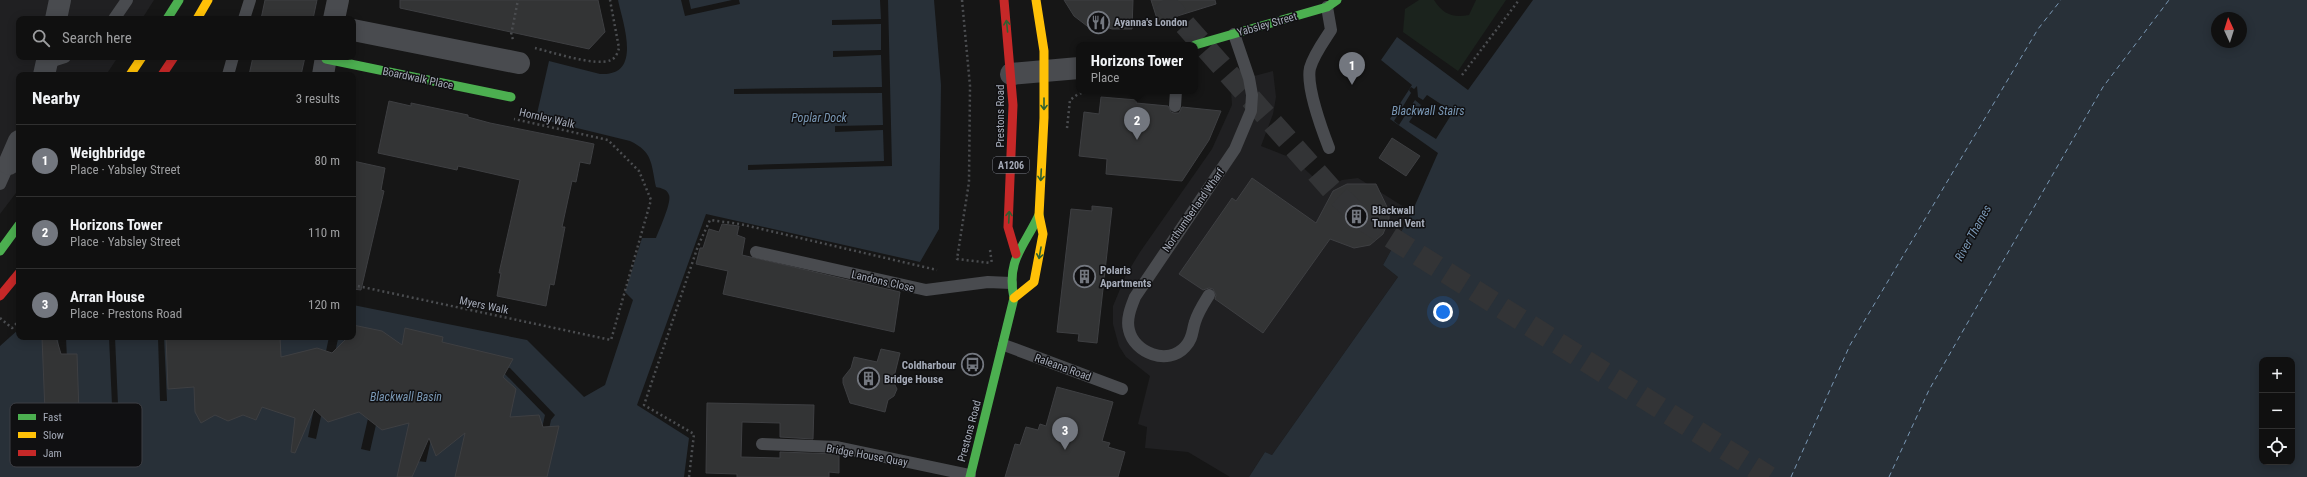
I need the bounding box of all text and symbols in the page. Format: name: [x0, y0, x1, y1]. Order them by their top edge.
restaurant icon: Ayanna's London: [1086, 9, 1112, 35]
street label: Yabsley Street: [1236, 10, 1299, 39]
north arrow: [2211, 12, 2247, 48]
search box: [16, 16, 356, 60]
place label: Ayanna's London: [1114, 16, 1188, 29]
one-way arrow: [1003, 20, 1011, 33]
icon: search: [30, 27, 52, 49]
text: Search here: [62, 29, 132, 47]
popup: [1076, 42, 1198, 94]
text: Horizons Tower: [1091, 52, 1183, 70]
pin: 1: [1339, 52, 1365, 85]
street label: Boardwalk Place: [381, 65, 454, 92]
text: Place: [1091, 70, 1119, 85]
street label: Prestons Road: [994, 84, 1007, 148]
text: Nearby: [32, 88, 80, 108]
text: 3 results: [296, 91, 340, 106]
one-way arrow: [1040, 97, 1048, 110]
water label: Blackwall Stairs: [1391, 104, 1465, 118]
street label: Hornley Walk: [518, 106, 576, 131]
pin: 2: [1124, 107, 1150, 140]
water label: Poplar Dock: [791, 111, 848, 125]
text: Weighbridge: [70, 144, 145, 162]
text: 1: [42, 153, 48, 168]
text: 80 m: [314, 153, 340, 168]
road number: A1206: [993, 157, 1029, 173]
text: Place · Yabsley Street: [70, 162, 180, 177]
street label: Northumberland Wharf: [1160, 166, 1227, 255]
one-way arrow: [1037, 168, 1045, 181]
water label: River Thames: [1952, 202, 1994, 264]
building icon: Blackwall Tunnel Vent: [1343, 203, 1369, 229]
place label: Blackwall Tunnel Vent: [1372, 204, 1425, 230]
one-way arrow: [1005, 211, 1012, 224]
text: Horizons Tower: [70, 216, 163, 234]
text: 2: [42, 225, 48, 240]
text: 110 m: [308, 225, 340, 240]
text: Place · Yabsley Street: [70, 234, 180, 249]
one-way arrow: [1035, 246, 1043, 259]
building icon: Polaris Apartments: [1071, 263, 1097, 289]
place label: Polaris Apartments: [1100, 264, 1151, 290]
street label: Landons Close: [850, 268, 916, 295]
text: Arran House: [70, 288, 145, 306]
street label: Myers Walk: [458, 294, 510, 317]
text: 3: [42, 297, 48, 312]
text: 120 m: [308, 297, 340, 312]
your location: [1433, 302, 1453, 322]
text: Place · Prestons Road: [70, 306, 182, 321]
street label: Raleana Road: [1033, 351, 1093, 384]
bus stop icon: Coldharbour: [959, 352, 985, 378]
map controls: [2259, 357, 2295, 465]
button: +: [2259, 357, 2295, 393]
place label: Coldharbour: [902, 359, 956, 372]
building icon: Bridge House: [856, 366, 882, 392]
place label: Bridge House: [884, 373, 943, 386]
water label: Blackwall Basin: [370, 390, 442, 404]
button: −: [2259, 393, 2295, 429]
street label: Prestons Road: [955, 399, 984, 463]
legend: [10, 403, 142, 467]
text: Fast: [43, 411, 62, 424]
pin: 3: [1052, 417, 1078, 450]
text: Slow: [43, 429, 64, 442]
button: locate: [2259, 429, 2295, 465]
street label: Bridge House Quay: [825, 442, 909, 469]
text: Jam: [43, 447, 62, 460]

